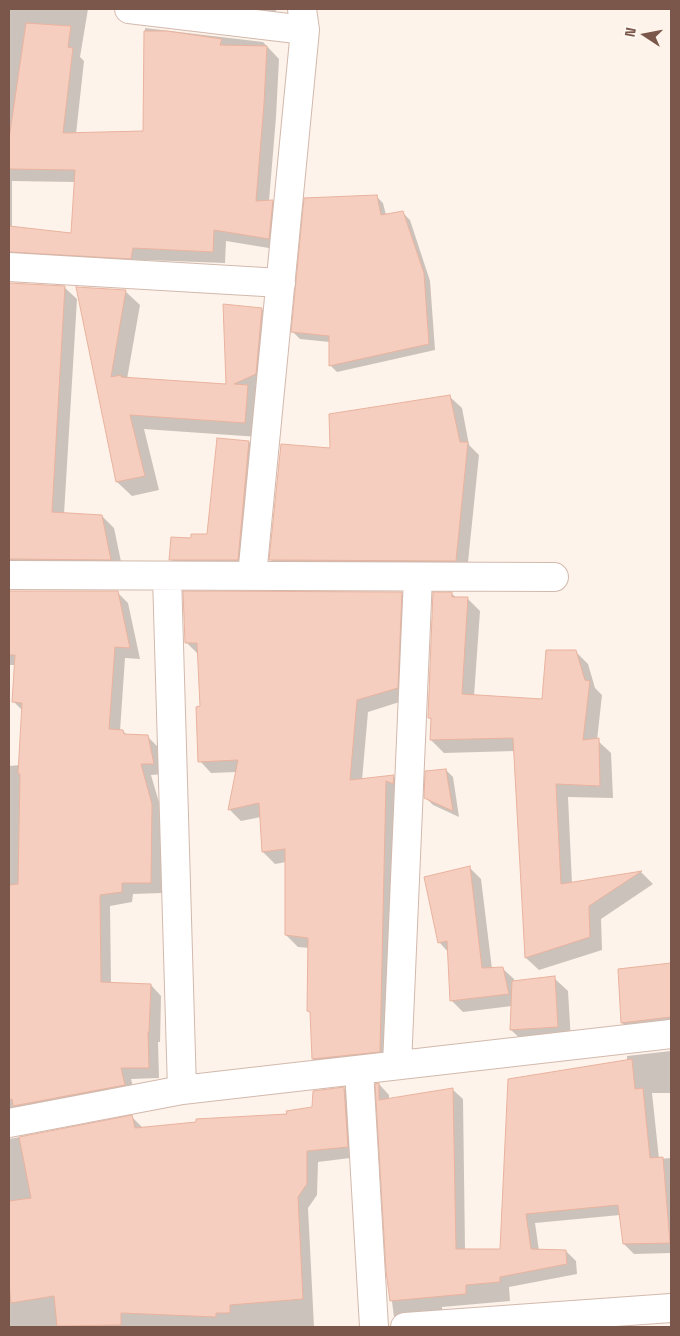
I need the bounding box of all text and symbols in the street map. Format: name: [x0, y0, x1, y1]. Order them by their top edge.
north arrow: [620, 10, 670, 60]
text: N: [621, 26, 640, 38]

